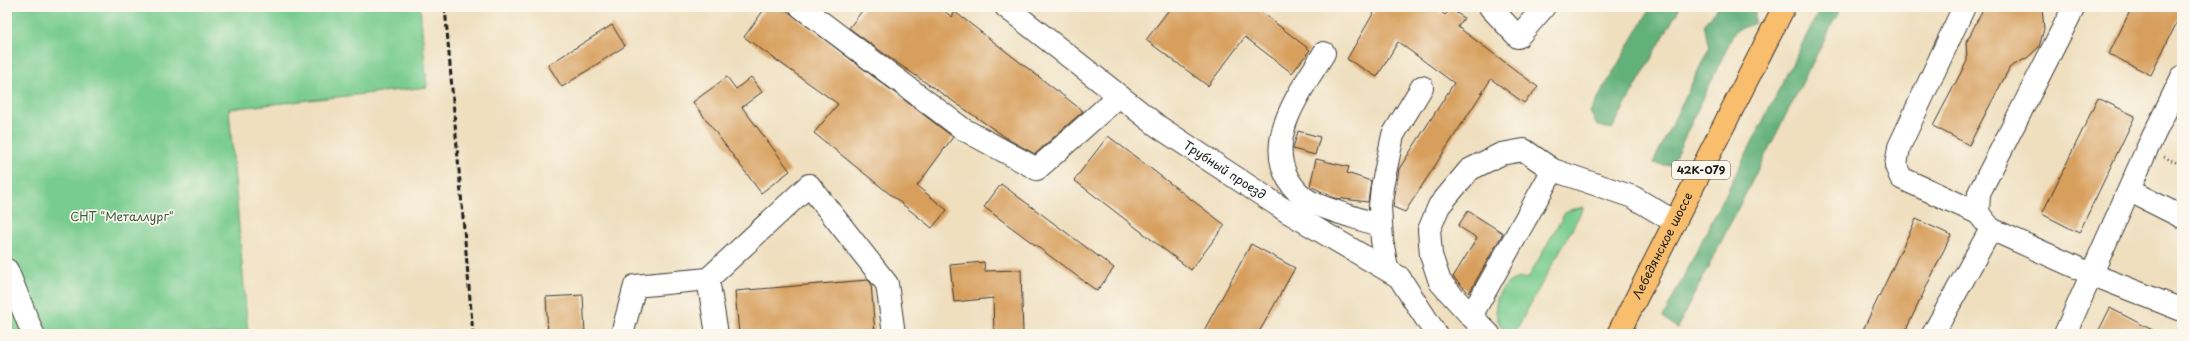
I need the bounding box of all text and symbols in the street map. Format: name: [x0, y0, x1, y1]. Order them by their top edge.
street label: Трубный проезд: [1180, 136, 1270, 203]
road number: 42К-079: [1672, 161, 1730, 179]
street label: Лебедянское шоссе: [1627, 189, 1697, 302]
park label: СНТ "Металлург": [70, 207, 174, 225]

